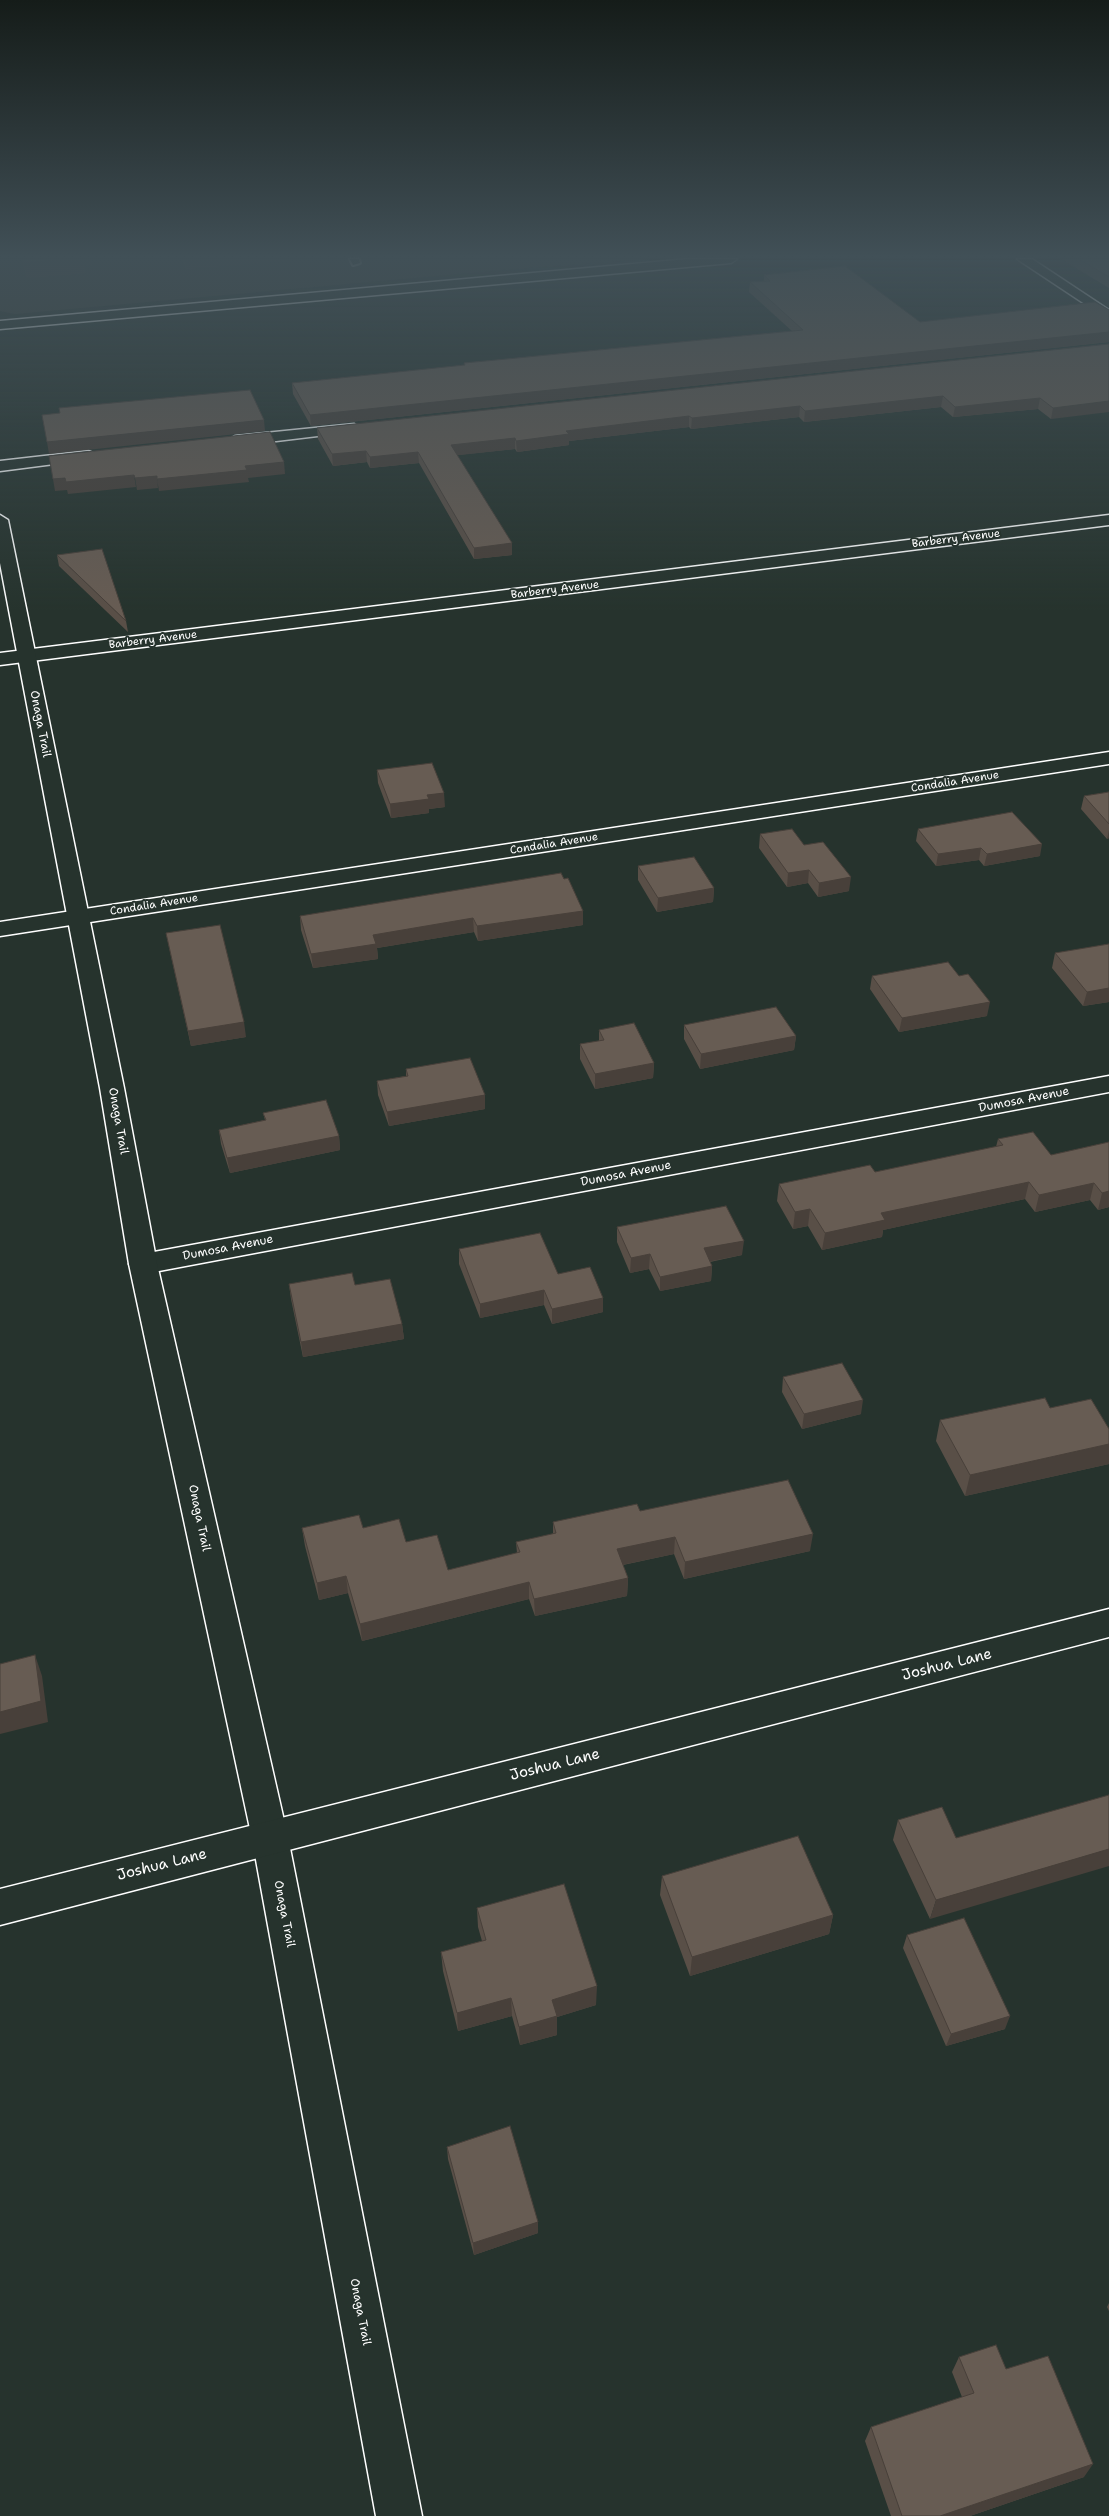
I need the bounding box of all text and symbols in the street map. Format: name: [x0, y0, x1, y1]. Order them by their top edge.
street label: Barberry Avenue: [911, 527, 1001, 551]
street label: Barberry Avenue: [510, 578, 600, 602]
street label: Barberry Avenue: [108, 628, 198, 652]
street label: Onaga Trail: [26, 689, 54, 759]
street label: Condalia Avenue: [910, 769, 1000, 795]
street label: Condalia Avenue: [509, 831, 599, 857]
street label: Condalia Avenue: [109, 892, 199, 918]
street label: Dumosa Avenue: [978, 1084, 1070, 1116]
street label: Onaga Trail: [105, 1086, 131, 1156]
street label: Dumosa Avenue: [580, 1158, 672, 1190]
street label: Dumosa Avenue: [182, 1232, 274, 1264]
street label: Onaga Trail: [185, 1483, 213, 1553]
street label: Joshua Lane: [900, 1645, 994, 1685]
street label: Joshua Lane: [508, 1745, 602, 1785]
street label: Joshua Lane: [115, 1845, 209, 1885]
street label: Onaga Trail: [270, 1879, 298, 1949]
street label: Onaga Trail: [346, 2277, 374, 2347]

